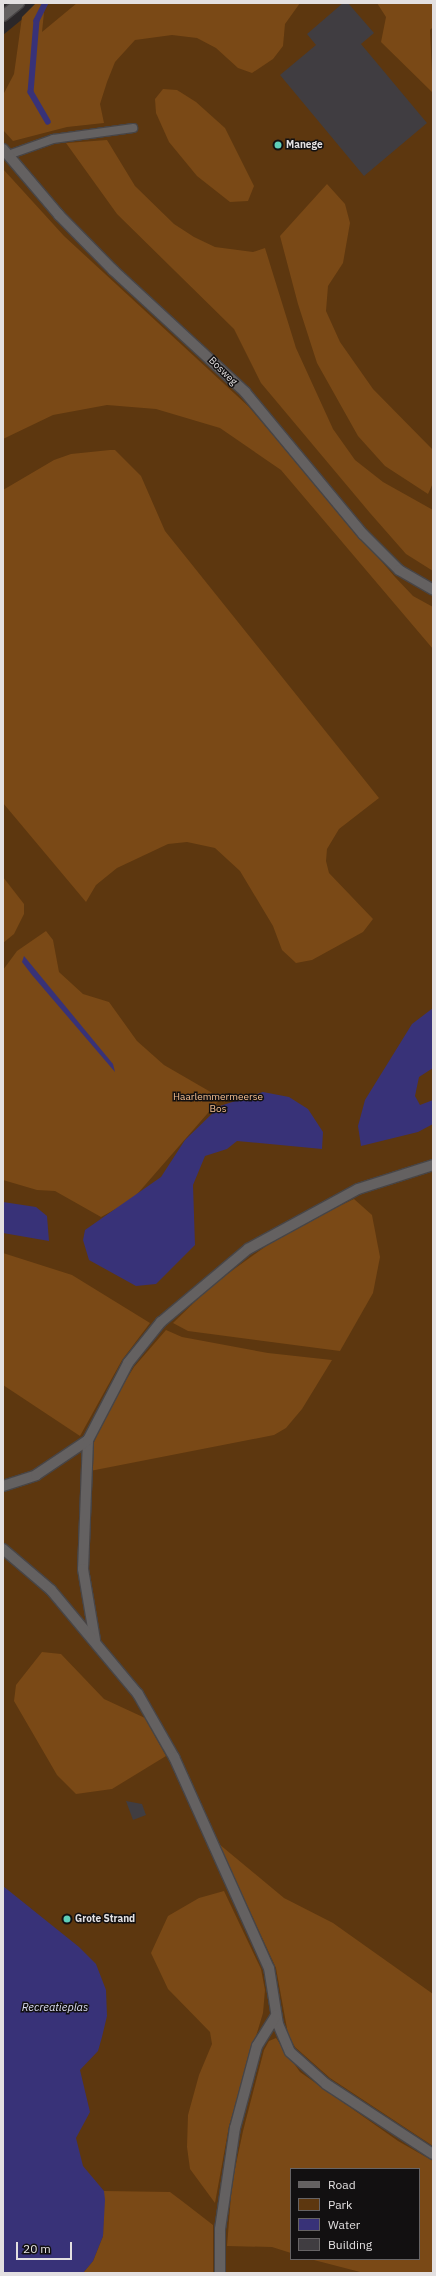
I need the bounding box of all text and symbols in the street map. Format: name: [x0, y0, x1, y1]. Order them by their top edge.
place label: Manege: [286, 139, 323, 151]
marker: Manege: [273, 140, 283, 150]
street label: Bosweg: [206, 354, 240, 388]
park label: Haarlemmermeerse Bos: [173, 1090, 263, 1114]
place label: Grote Strand: [75, 1913, 135, 1925]
marker: Grote Strand: [62, 1914, 72, 1924]
water label: Recreatieplas: [22, 2000, 88, 2014]
legend: [290, 2168, 420, 2260]
text: Road: [328, 2177, 356, 2192]
text: Park: [328, 2197, 352, 2212]
text: Water: [328, 2217, 360, 2232]
scale bar: [18, 2234, 74, 2260]
text: Building: [328, 2237, 372, 2252]
text: 20 m: [23, 2241, 51, 2256]

